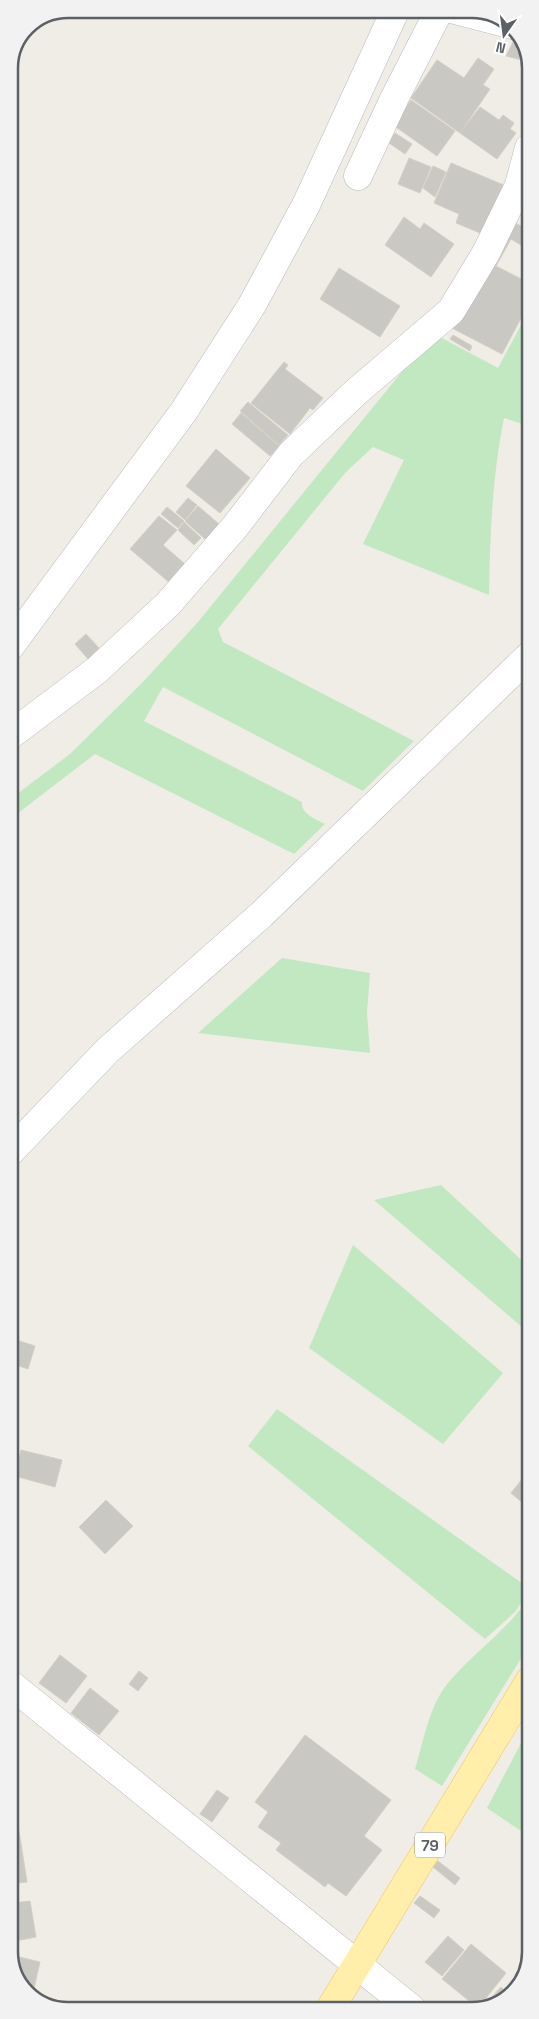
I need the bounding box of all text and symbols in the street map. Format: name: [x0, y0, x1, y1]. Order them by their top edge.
north arrow: [479, 10, 529, 60]
text: N: [494, 38, 508, 57]
road number: 79: [415, 1832, 445, 1858]

